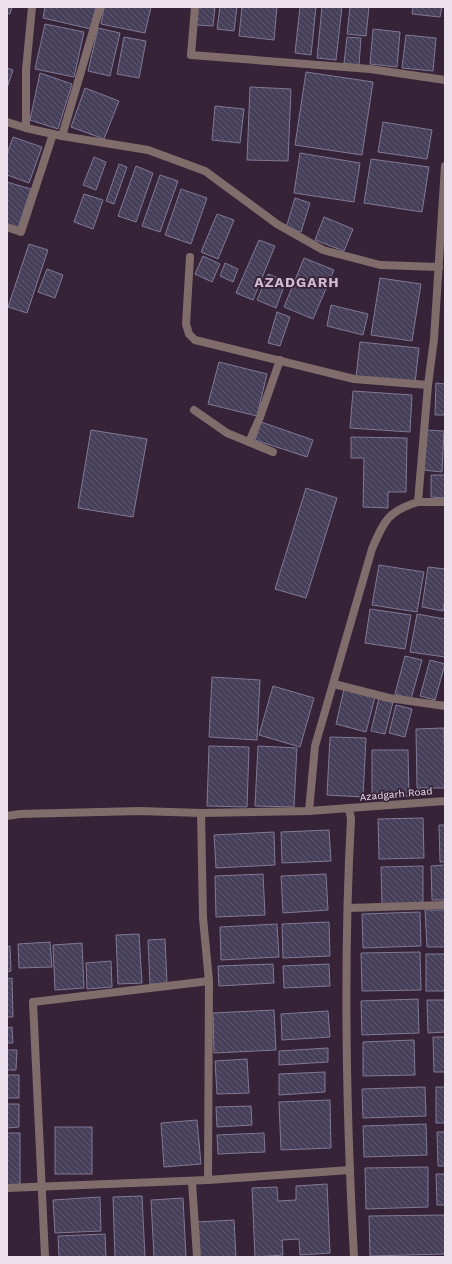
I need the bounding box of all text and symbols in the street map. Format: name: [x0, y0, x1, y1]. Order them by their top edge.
district label: AZADGARH: [254, 274, 340, 290]
street label: Azadgarh Road: [359, 785, 433, 803]

